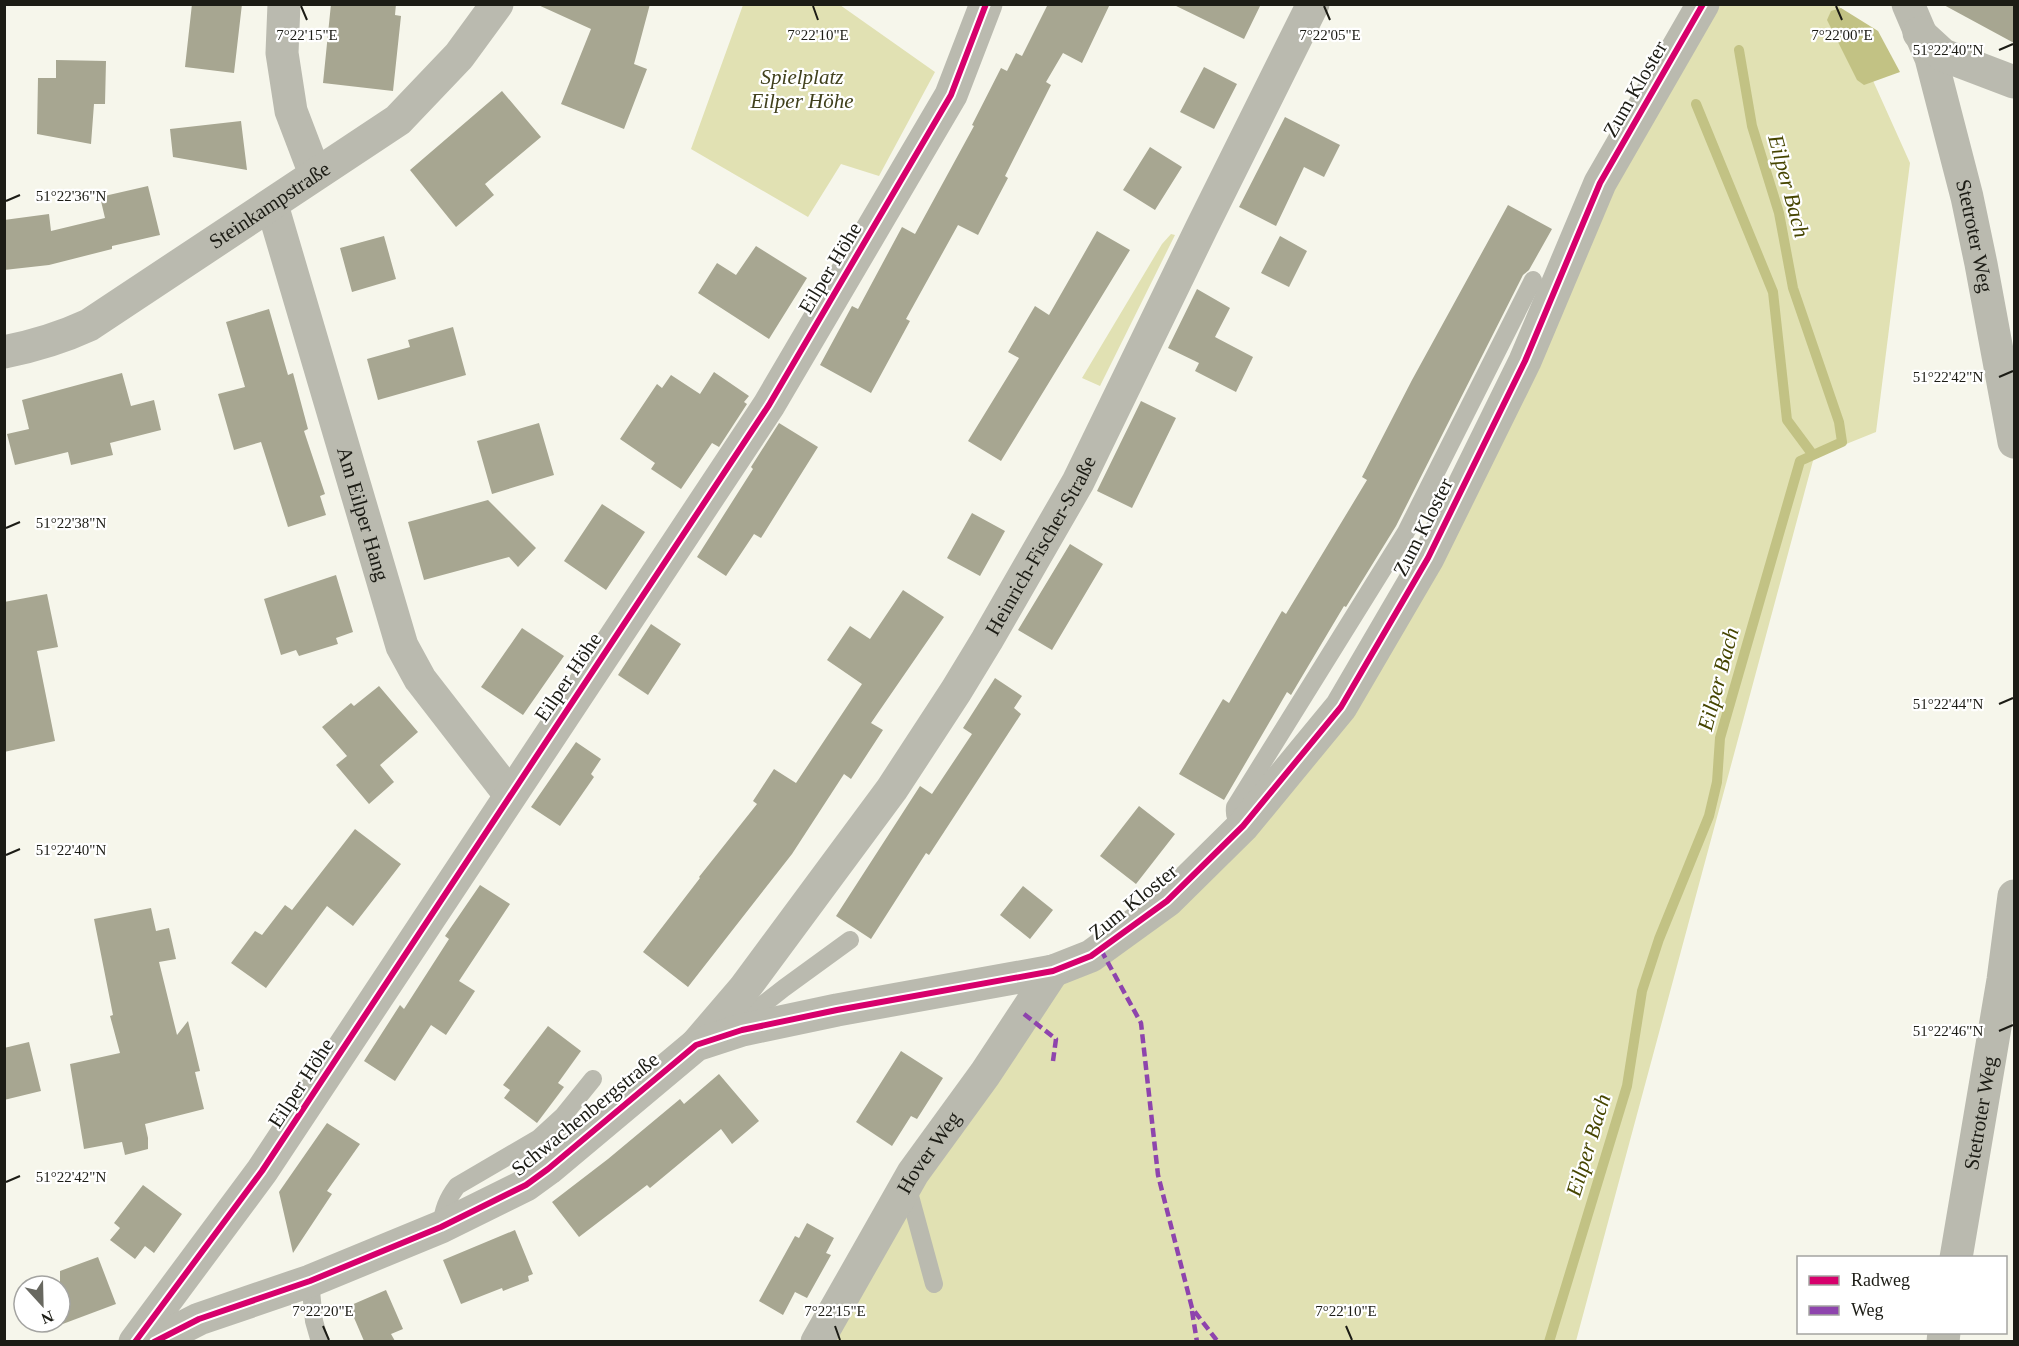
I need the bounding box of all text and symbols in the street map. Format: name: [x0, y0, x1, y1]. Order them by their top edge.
text: 7°22'15"E: [276, 27, 338, 43]
text: 7°22'10"E: [787, 27, 849, 43]
text: 7°22'05"E: [1299, 27, 1361, 43]
text: 7°22'00"E: [1811, 27, 1873, 43]
street label: Zum Kloster: [1598, 37, 1672, 141]
text: 51°22'40"N: [1913, 42, 1983, 58]
park label: Spielplatz Eilper Höhe: [749, 65, 854, 113]
water label: Eilper Bach: [1763, 131, 1815, 240]
street label: Steinkampstraße: [205, 157, 334, 254]
street label: Stetroter Weg: [1951, 177, 1998, 295]
text: 51°22'36"N: [36, 188, 106, 204]
street label: Eilper Höhe: [793, 218, 867, 318]
text: 51°22'42"N: [1913, 369, 1983, 385]
street label: Am Eilper Hang: [332, 444, 394, 584]
street label: Heinrich-Fischer-Straße: [980, 452, 1101, 640]
street label: Zum Kloster: [1388, 474, 1458, 580]
text: 51°22'38"N: [36, 515, 106, 531]
water label: Eilper Bach: [1692, 625, 1744, 734]
street label: Eilper Höhe: [530, 628, 606, 726]
text: 51°22'44"N: [1913, 696, 1983, 712]
text: 51°22'40"N: [36, 842, 106, 858]
street label: Zum Kloster: [1084, 859, 1182, 945]
text: 51°22'46"N: [1913, 1023, 1983, 1039]
street label: Eilper Höhe: [263, 1034, 339, 1132]
street label: Schwachenbergstraße: [506, 1047, 664, 1181]
street label: Stetroter Weg: [1959, 1054, 2002, 1172]
water label: Eilper Bach: [1560, 1091, 1615, 1200]
street label: Hover Weg: [892, 1106, 966, 1198]
text: 51°22'42"N: [36, 1169, 106, 1185]
legend: [1797, 1256, 2007, 1334]
text: Radweg: [1851, 1270, 1910, 1290]
north arrow: [12, 1274, 72, 1334]
text: Weg: [1851, 1300, 1884, 1320]
text: 7°22'20"E: [292, 1303, 354, 1319]
text: 7°22'15"E: [804, 1303, 866, 1319]
text: 7°22'10"E: [1315, 1303, 1377, 1319]
text: N: [38, 1307, 56, 1328]

